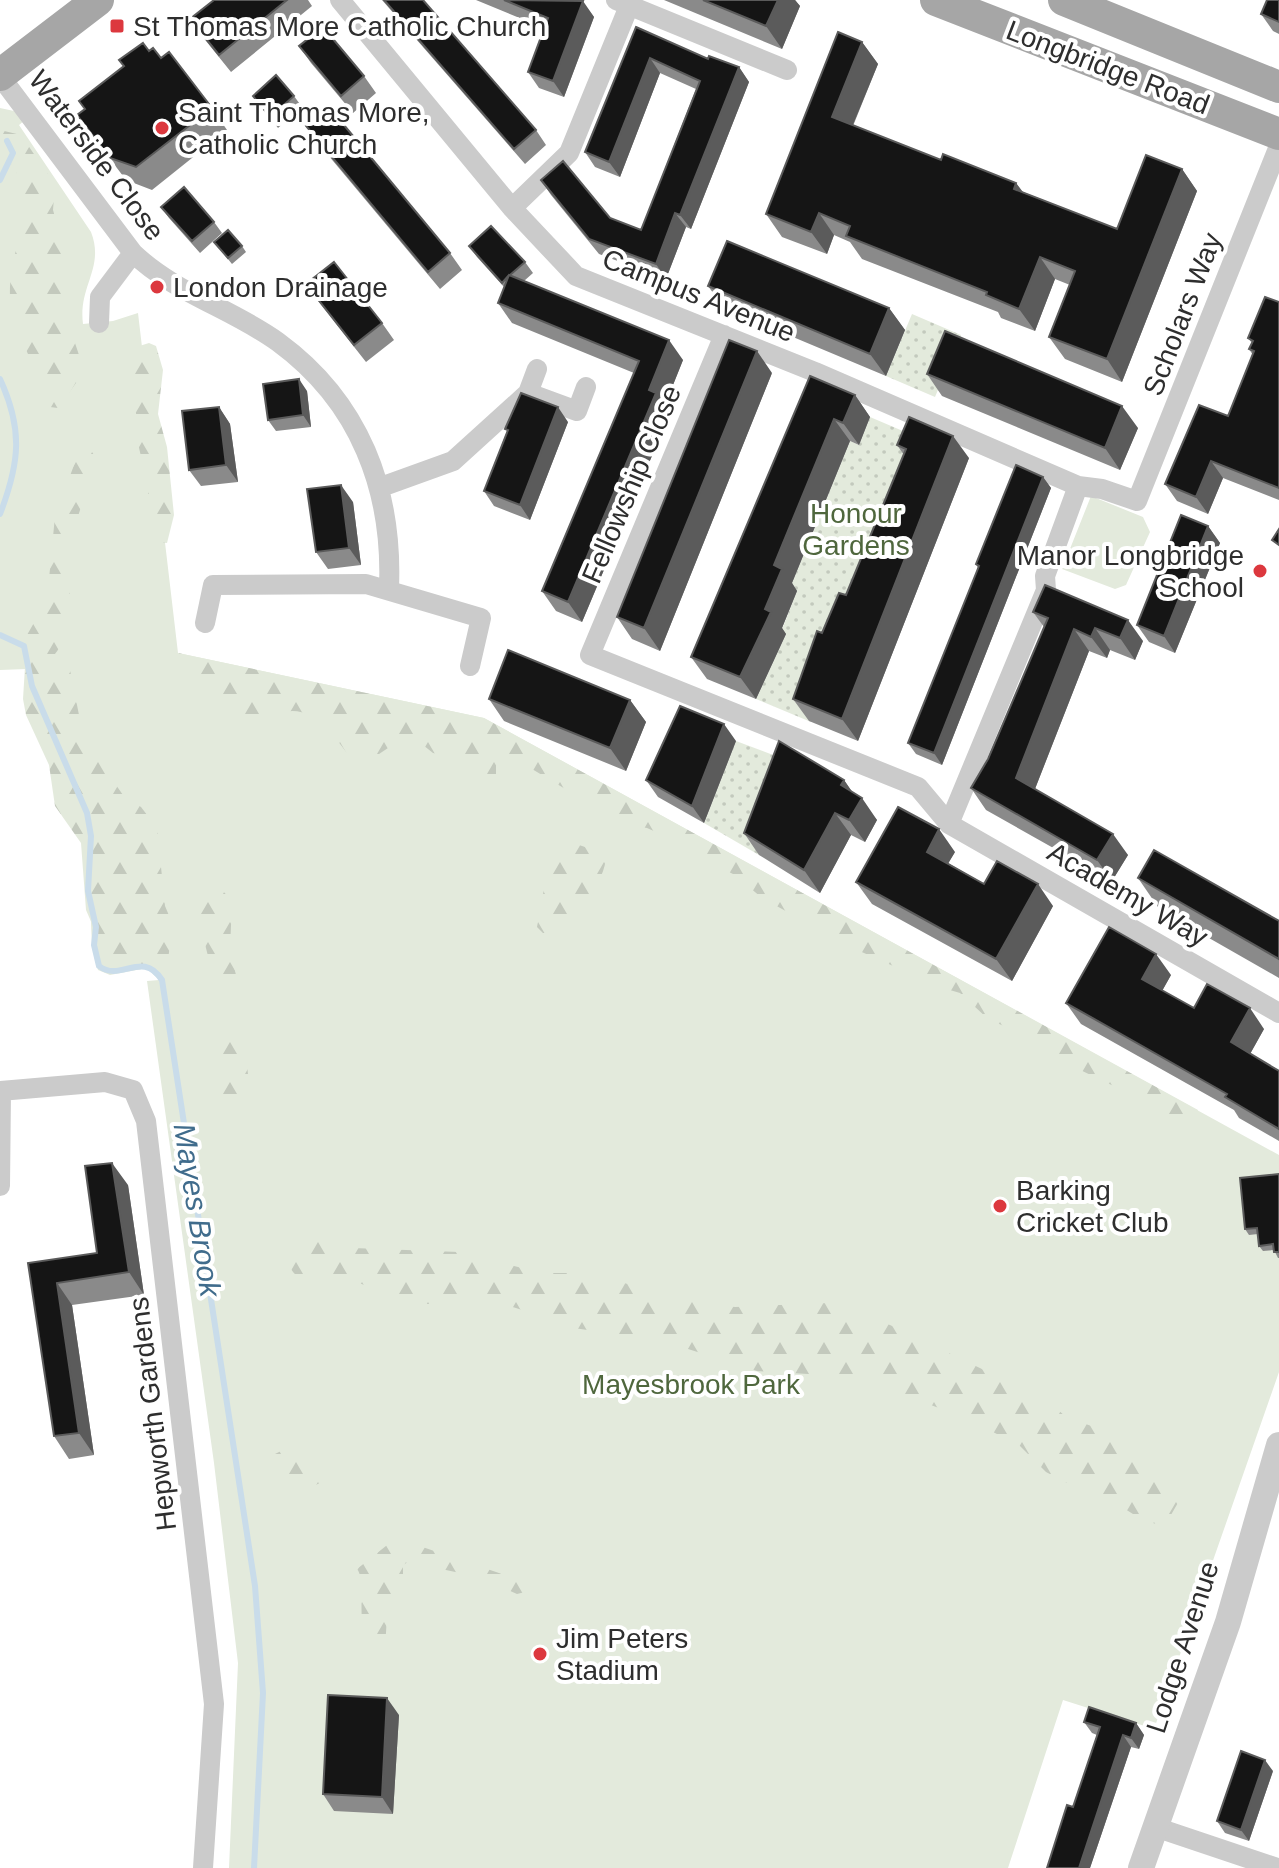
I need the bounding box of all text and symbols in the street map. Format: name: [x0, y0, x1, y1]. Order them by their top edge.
place label: St Thomas More Catholic Church: [133, 11, 546, 42]
street label: Longbridge Road: [1002, 14, 1214, 120]
marker: St Thomas More Catholic Church: [108, 17, 126, 35]
street label: Waterside Close: [23, 64, 170, 246]
place label: Saint Thomas More, Catholic Church: [178, 97, 430, 160]
marker: Saint Thomas More, Catholic Church: [153, 119, 171, 137]
street label: Scholars Way: [1137, 228, 1228, 400]
street label: Campus Avenue: [598, 243, 800, 348]
place label: London Drainage: [173, 272, 388, 303]
marker: London Drainage: [148, 278, 166, 296]
street label: Fellowship Close: [576, 381, 687, 588]
park label: Honour Gardens: [802, 498, 910, 561]
place label: Manor Longbridge School: [1017, 540, 1244, 603]
marker: Manor Longbridge School: [1251, 562, 1269, 580]
street label: Academy Way: [1042, 836, 1213, 953]
water label: Mayes Brook: [168, 1121, 228, 1301]
place label: Barking Cricket Club: [1016, 1175, 1168, 1238]
marker: Barking Cricket Club: [991, 1197, 1009, 1215]
street label: Hepworth Gardens: [123, 1295, 182, 1532]
park label: Mayesbrook Park: [582, 1369, 801, 1400]
street label: Lodge Avenue: [1140, 1557, 1225, 1737]
place label: Jim Peters Stadium: [556, 1623, 688, 1686]
marker: Jim Peters Stadium: [531, 1645, 549, 1663]

